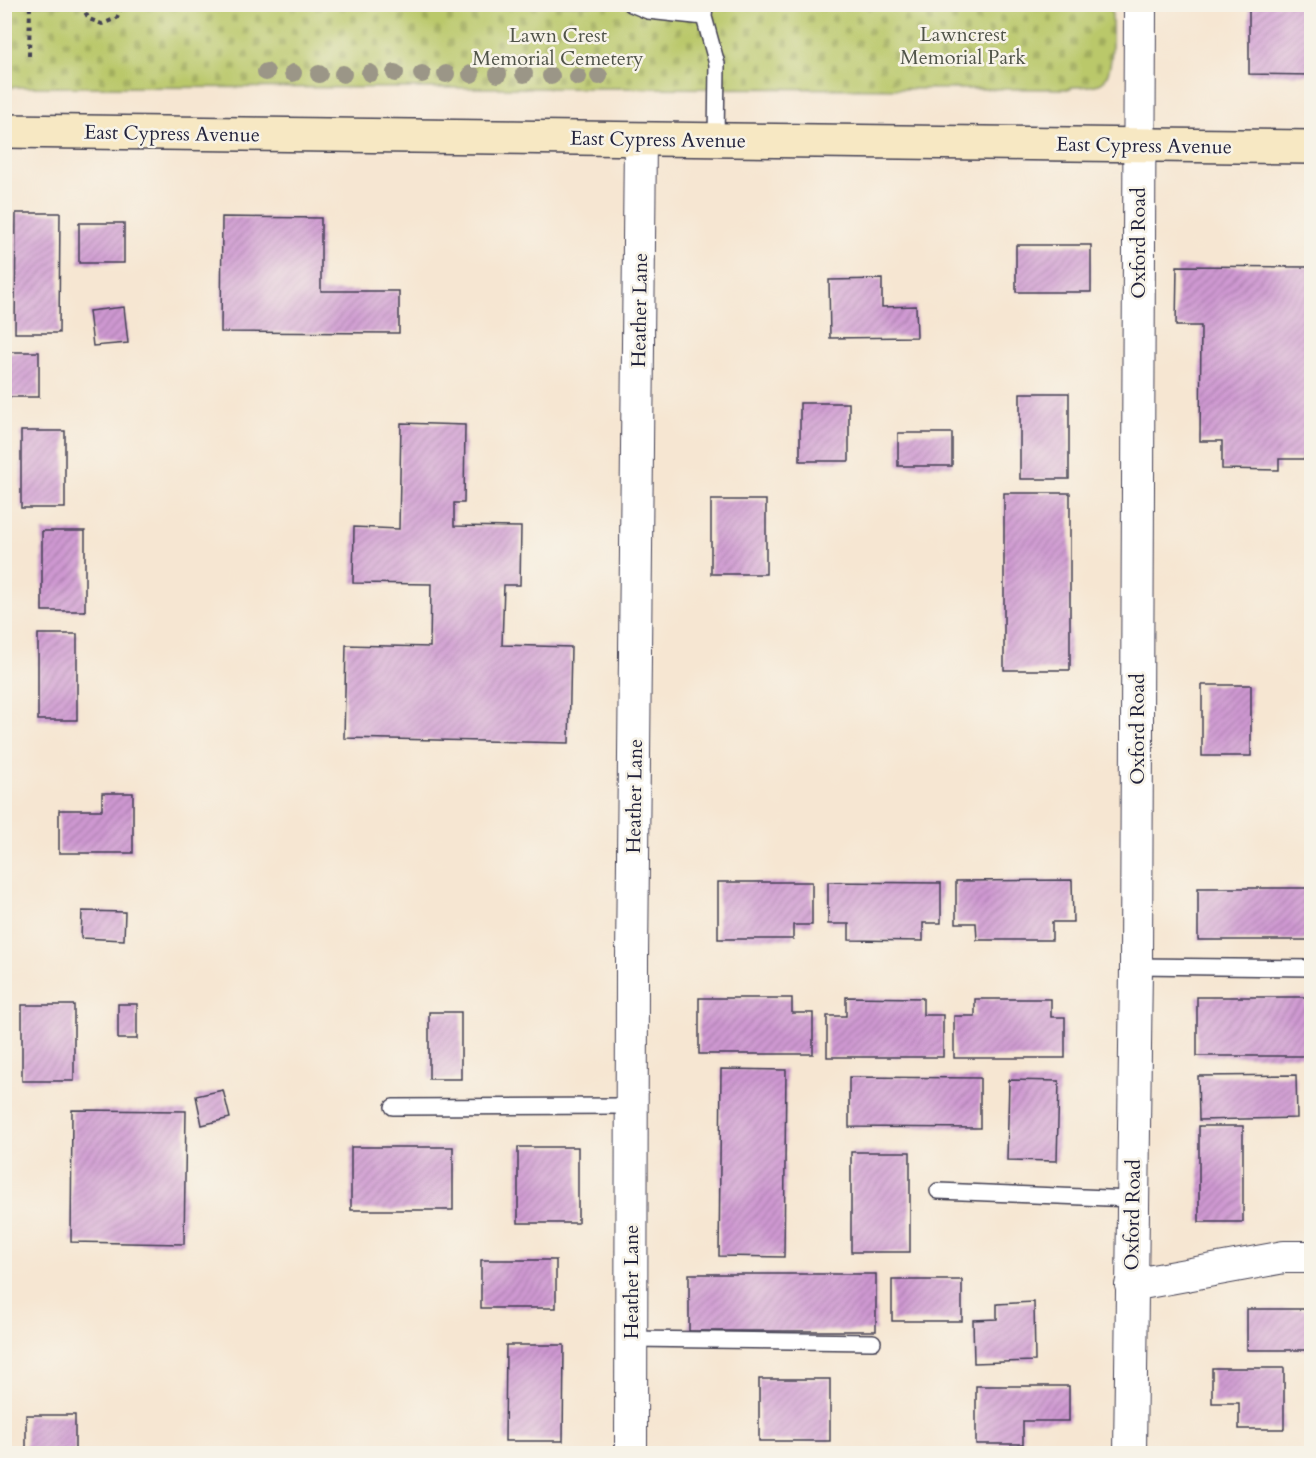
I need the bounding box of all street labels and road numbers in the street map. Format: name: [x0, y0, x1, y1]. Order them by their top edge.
street label: East Cypress Avenue: [84, 118, 260, 149]
street label: East Cypress Avenue: [570, 124, 746, 155]
street label: East Cypress Avenue: [1056, 130, 1232, 161]
street label: Oxford Road: [1125, 187, 1152, 299]
street label: Heather Lane: [625, 252, 654, 368]
street label: Oxford Road: [1124, 673, 1151, 785]
street label: Heather Lane: [620, 738, 649, 854]
street label: Oxford Road: [1118, 1159, 1147, 1271]
street label: Heather Lane: [618, 1225, 645, 1339]

